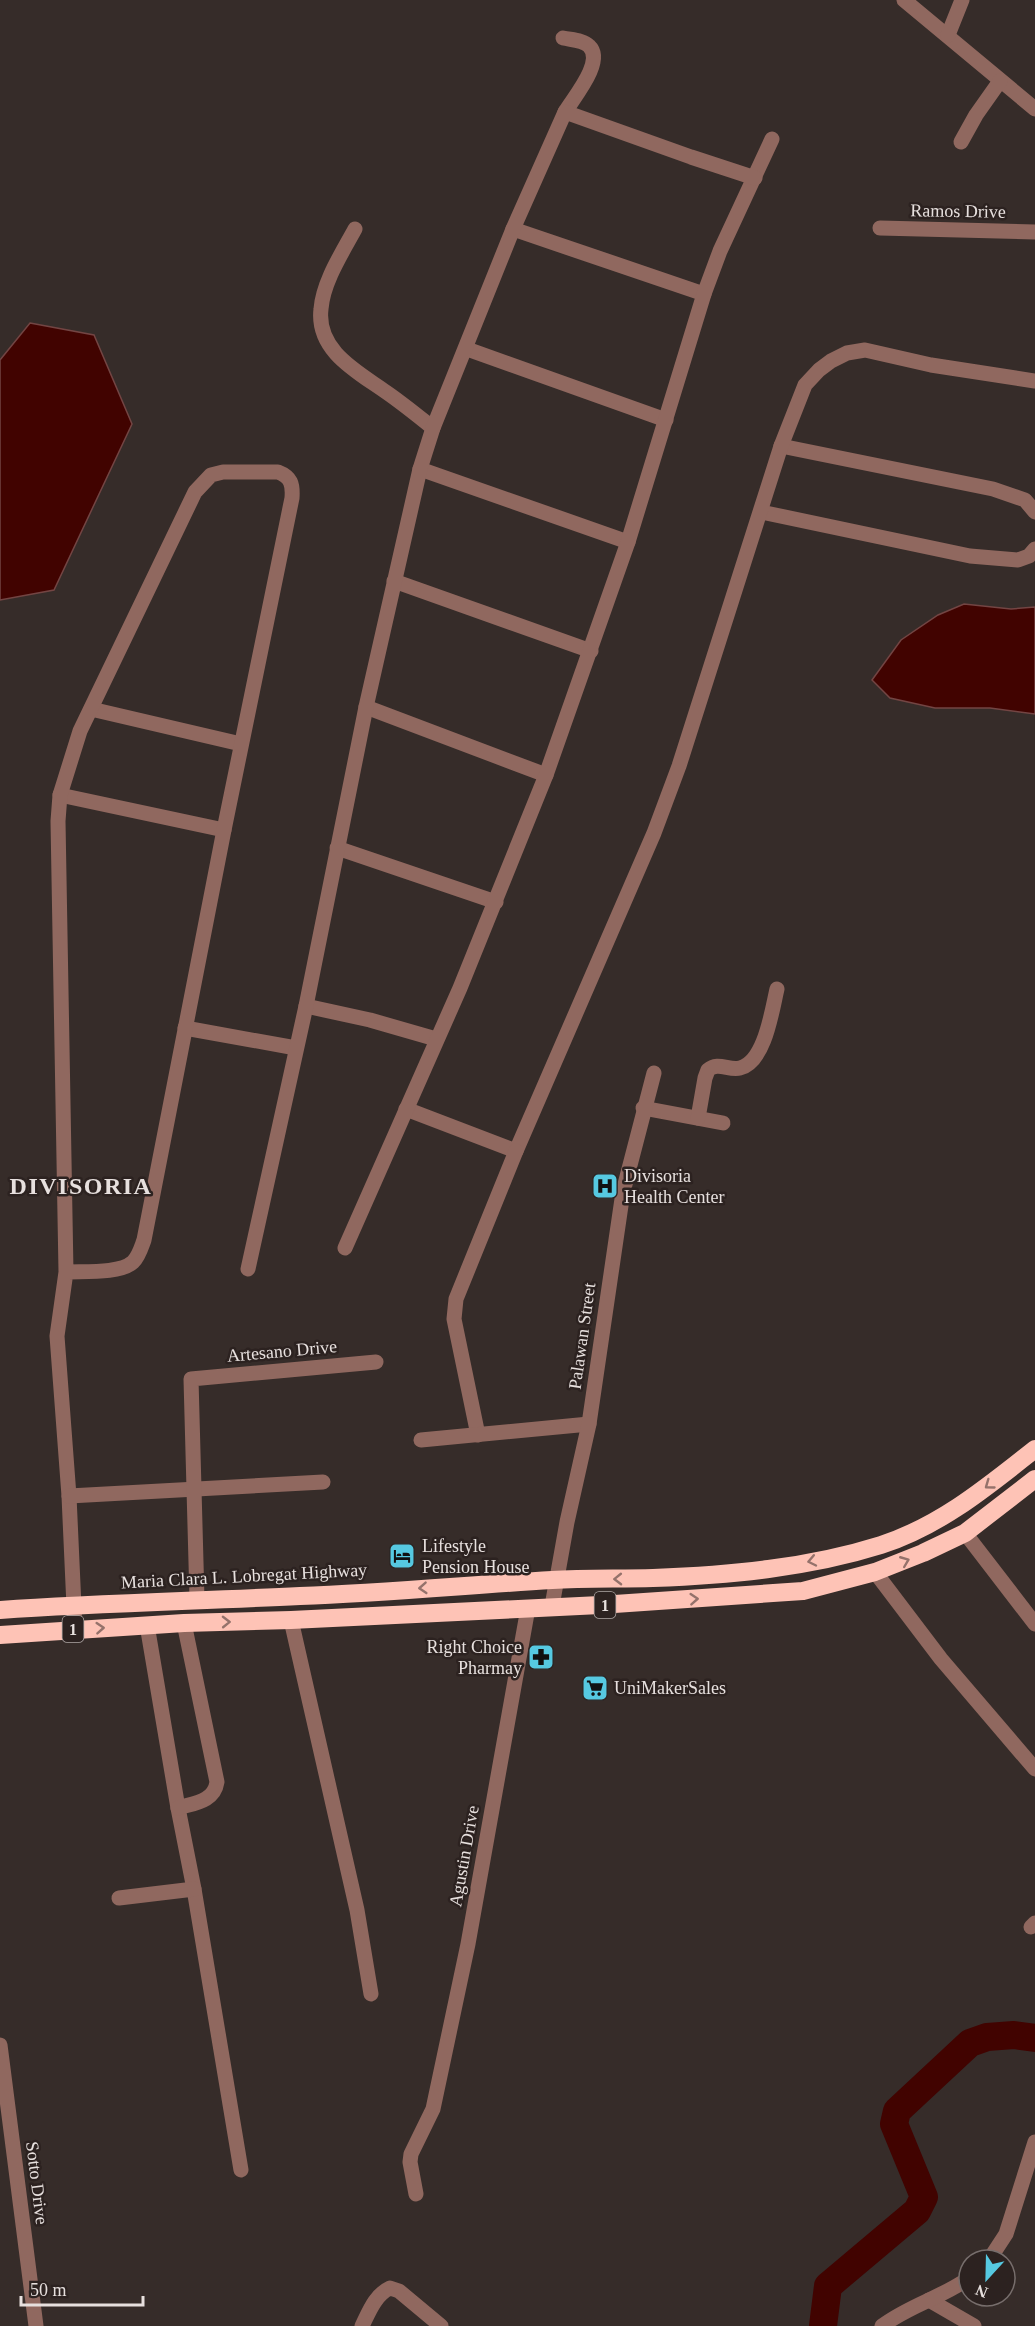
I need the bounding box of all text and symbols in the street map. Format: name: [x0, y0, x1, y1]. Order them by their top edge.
street label: Ramos Drive: [910, 200, 1006, 222]
place label: Divisoria Health Center: [624, 1166, 724, 1207]
hospital icon: Divisoria Health Center: [590, 1171, 620, 1201]
district label: DIVISORIA: [10, 1173, 152, 1199]
street label: Palawan Street: [565, 1281, 599, 1391]
street label: Artesano Drive: [226, 1336, 338, 1366]
one-way arrow: [984, 1478, 995, 1489]
place label: Lifestyle Pension House: [422, 1536, 530, 1577]
hotel icon: Lifestyle Pension House: [387, 1541, 417, 1571]
one-way arrow: [807, 1554, 817, 1567]
one-way arrow: [899, 1555, 910, 1568]
street label: Maria Clara L. Lobregat Highway: [120, 1560, 368, 1592]
one-way arrow: [613, 1572, 622, 1585]
one-way arrow: [419, 1582, 428, 1595]
road number: 1: [594, 1592, 616, 1618]
one-way arrow: [689, 1593, 698, 1606]
one-way arrow: [222, 1615, 231, 1628]
road number: 1: [62, 1616, 84, 1642]
one-way arrow: [96, 1621, 105, 1634]
place label: Right Choice Pharmay: [427, 1637, 522, 1678]
pharmacy icon: Right Choice Pharmay: [526, 1642, 556, 1672]
supermarket icon: UniMakerSales: [580, 1673, 610, 1703]
place label: UniMakerSales: [614, 1678, 726, 1698]
street label: Agustin Drive: [445, 1804, 483, 1908]
street label: Sotto Drive: [22, 2140, 52, 2226]
north arrow: [957, 2248, 1017, 2308]
scale bar: [21, 2269, 142, 2307]
text: 50 m: [30, 2280, 67, 2300]
text: N: [973, 2281, 990, 2301]

